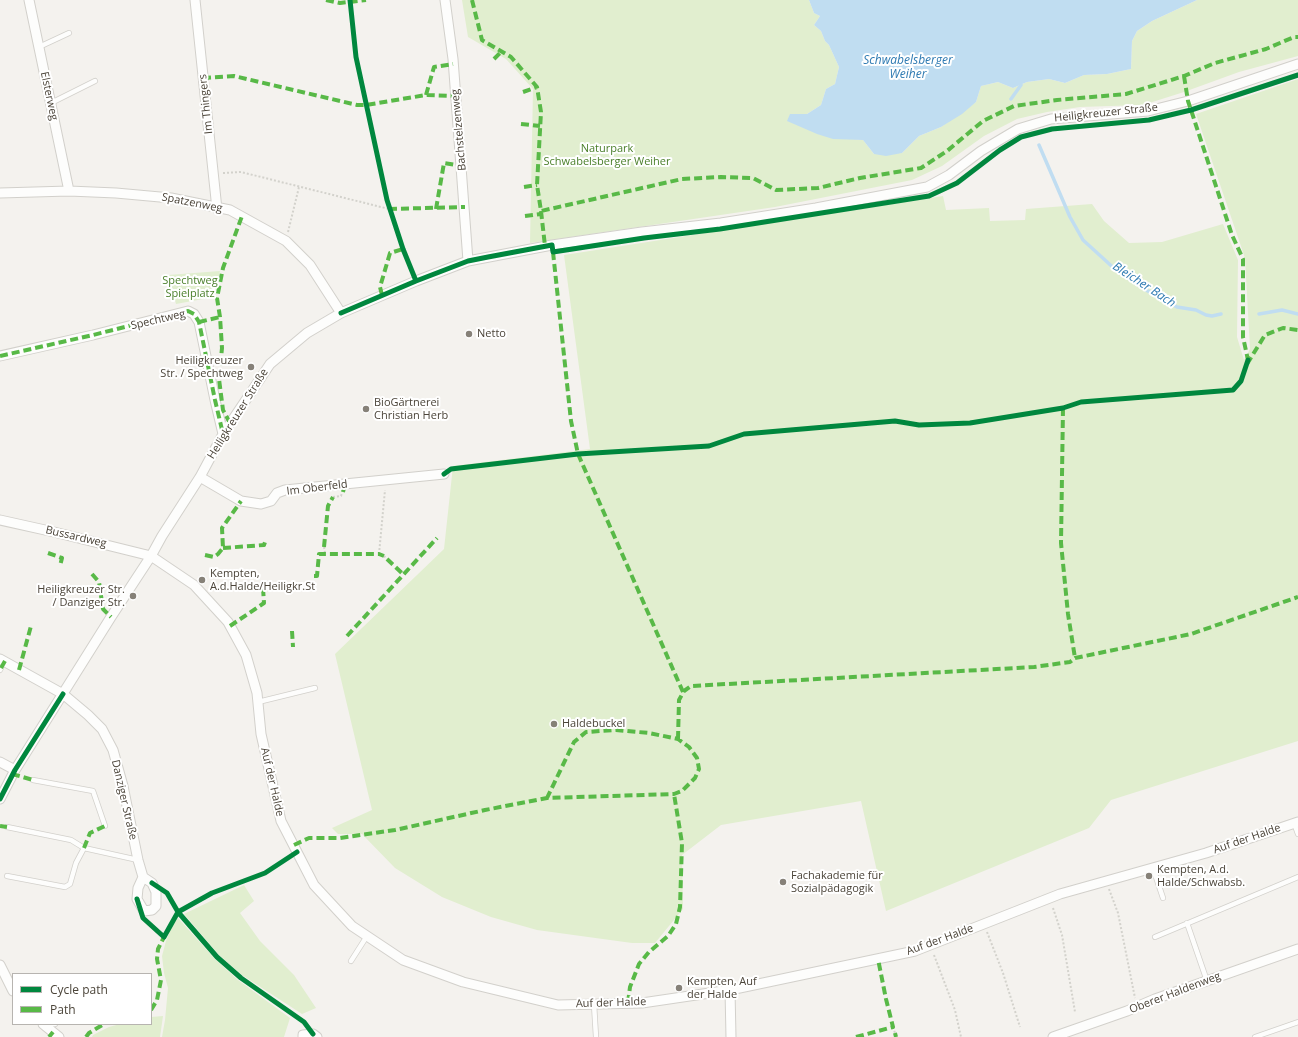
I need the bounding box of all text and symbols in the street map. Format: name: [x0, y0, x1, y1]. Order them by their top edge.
water label: Schwabelsberger Weiher: [863, 54, 953, 82]
street label: Elsterweg: [37, 70, 61, 122]
street label: Im Thingers: [196, 73, 216, 135]
street label: Bachstelzenweg: [449, 89, 469, 171]
street label: Heiligkreuzer Straße: [1054, 101, 1158, 125]
park label: Naturpark Schwabelsberger Weiher: [543, 142, 671, 168]
street label: Spatzenweg: [161, 191, 223, 215]
water label: Bleicher Bach: [1110, 259, 1178, 311]
park label: Spechtweg Spielplatz: [162, 274, 218, 300]
street label: Spechtweg: [129, 307, 187, 333]
place label: Netto: [477, 327, 506, 341]
marker: Netto: [464, 329, 474, 339]
place label: Heiligkreuzer Str. / Spechtweg: [160, 354, 243, 380]
marker: Heiligkreuzer Str. / Spechtweg: [246, 362, 256, 372]
street label: Heiligkreuzer Straße: [205, 366, 271, 462]
place label: BioGärtnerei Christian Herb: [374, 396, 448, 422]
marker: BioGärtnerei Christian Herb: [361, 404, 371, 414]
street label: Im Oberfeld: [286, 478, 348, 498]
street label: Bussardweg: [44, 524, 108, 550]
place label: Kempten, A.d.Halde/Heiligkr.St: [210, 567, 315, 593]
marker: Kempten, A.d.Halde/Heiligkr.St: [197, 575, 207, 585]
place label: Heiligkreuzer Str. / Danziger Str.: [37, 583, 125, 609]
marker: Heiligkreuzer Str. / Danziger Str.: [128, 591, 138, 601]
place label: Haldebuckel: [562, 717, 625, 731]
marker: Haldebuckel: [549, 719, 559, 729]
street label: Auf der Halde: [258, 746, 286, 818]
street label: Danziger Straße: [108, 759, 140, 841]
street label: Auf der Halde: [1212, 821, 1282, 857]
place label: Kempten, A.d. Halde/Schwabsb.: [1157, 863, 1245, 889]
place label: Fachakademie für Sozialpädagogik: [791, 869, 883, 895]
marker: Kempten, A.d. Halde/Schwabsb.: [1144, 871, 1154, 881]
marker: Fachakademie für Sozialpädagogik: [778, 877, 788, 887]
street label: Auf der Halde: [905, 922, 975, 958]
street label: Oberer Haldenweg: [1127, 969, 1223, 1017]
legend: [12, 973, 152, 1025]
place label: Kempten, Auf der Halde: [687, 975, 757, 1001]
text: Cycle path: [50, 981, 108, 998]
marker: Kempten, Auf der Halde: [674, 983, 684, 993]
street label: Auf der Halde: [576, 995, 646, 1011]
text: Path: [50, 1001, 76, 1018]

